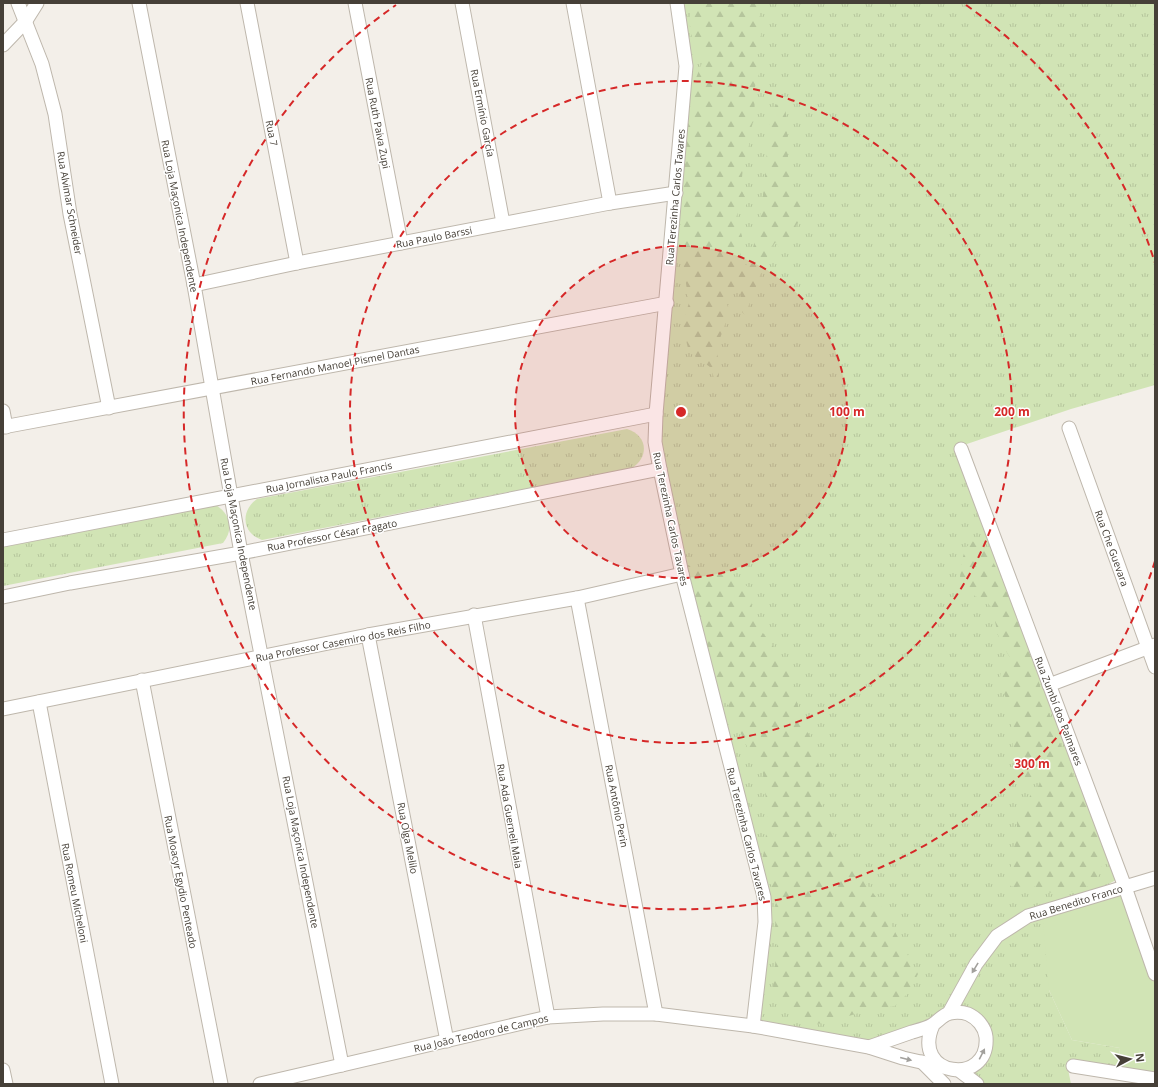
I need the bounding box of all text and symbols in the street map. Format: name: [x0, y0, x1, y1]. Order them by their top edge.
street label: Rua Ermínio García: [468, 68, 498, 158]
street label: Rua Ruth Paiva Zupi: [362, 76, 394, 170]
street label: Rua 7: [263, 119, 281, 147]
street label: Rua Terezinha Carlos Tavares: [662, 128, 688, 266]
street label: Rua Loja Maçonica Independente: [158, 139, 202, 294]
street label: Rua Alvimar Schneider: [54, 150, 86, 256]
street label: Rua Paulo Barssi: [395, 223, 473, 251]
street label: Rua Fernando Manoel Pismel Dantas: [250, 342, 421, 388]
text: 100 m: [829, 403, 865, 420]
text: 200 m: [994, 403, 1030, 420]
centre of rings: [674, 405, 688, 419]
street label: Rua Terezinha Carlos Tavares: [650, 451, 692, 588]
street label: Rua Loja Maçonica Independente: [217, 457, 261, 612]
street label: Rua Jornalista Paulo Francis: [265, 458, 394, 496]
street label: Rua Che Guevara: [1092, 508, 1132, 588]
street label: Rua Professor César Fragato: [266, 516, 398, 554]
street label: Rua Professor Casemiro dos Reis Filho: [254, 617, 432, 665]
street label: Rua Zumbí dos Palmares: [1032, 654, 1086, 768]
text: 300 m: [1014, 755, 1050, 772]
street label: Rua Ada Guerneli Maia: [494, 762, 526, 870]
street label: Rua Antônio Perin: [602, 763, 632, 849]
street label: Rua Terezinha Carlos Tavares: [724, 766, 770, 902]
street label: Rua Loja Maçonica Independente: [279, 775, 323, 930]
street label: Rua Olga Melilo: [394, 801, 422, 875]
street label: Rua Moacyr Egydio Penteado: [161, 814, 201, 950]
street label: Rua Romeu Micheloni: [58, 842, 92, 944]
street label: Rua Benedito Franco: [1028, 881, 1124, 923]
one-way arrow: [971, 962, 978, 974]
street label: Rua João Teodoro de Campos: [412, 1011, 550, 1055]
north arrow: [1110, 1039, 1150, 1079]
one-way arrow: [979, 1048, 985, 1060]
text: N: [1132, 1052, 1148, 1063]
one-way arrow: [900, 1056, 912, 1062]

